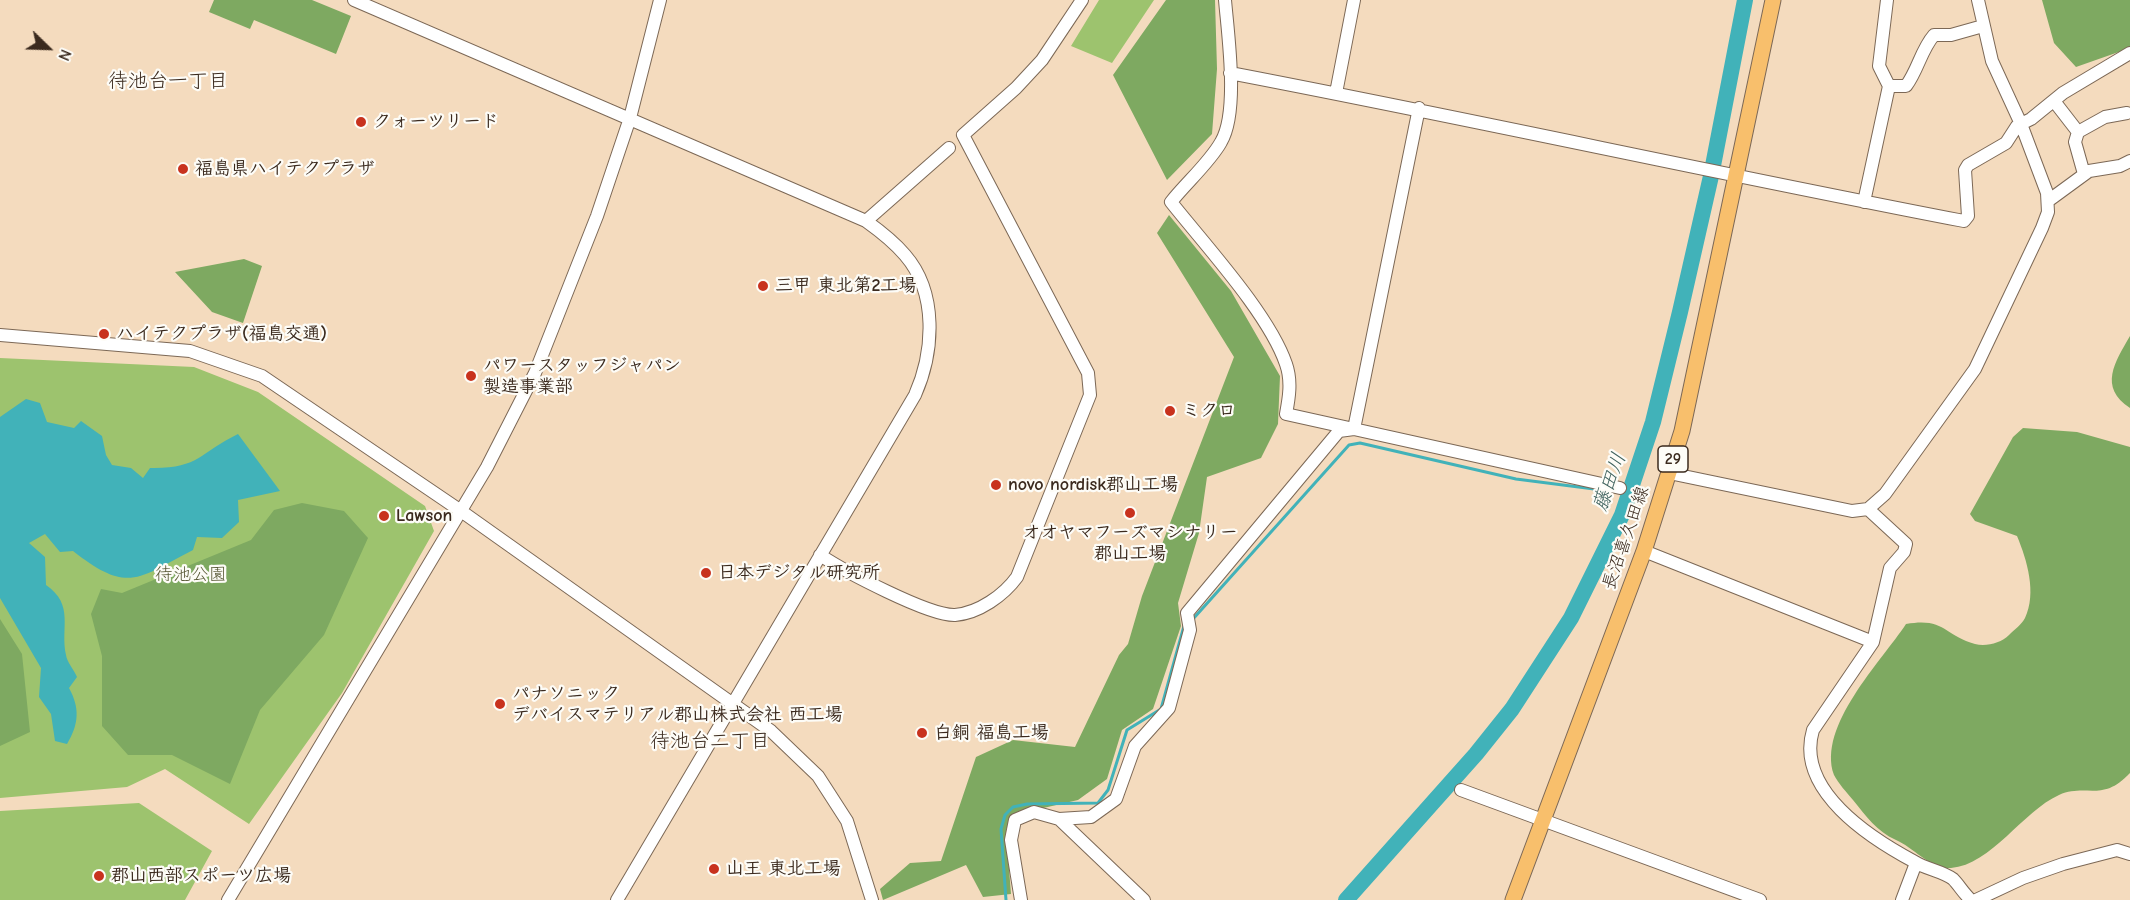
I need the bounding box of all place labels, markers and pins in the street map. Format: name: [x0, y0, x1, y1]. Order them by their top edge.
place label: クォーツリード: [373, 111, 499, 133]
marker: クォーツリード: [354, 115, 368, 129]
place label: 福島県ハイテクプラザ: [195, 158, 375, 180]
marker: 福島県ハイテクプラザ: [176, 162, 190, 176]
place label: 三甲 東北第2工場: [775, 275, 916, 297]
marker: 三甲 東北第2工場: [756, 279, 770, 293]
place label: ハイテクプラザ(福島交通): [116, 323, 327, 345]
marker: ハイテクプラザ(福島交通): [97, 327, 111, 341]
place label: パワースタッフジャパン 製造事業部: [483, 355, 681, 398]
marker: パワースタッフジャパン 製造事業部: [464, 369, 478, 383]
place label: ミクロ: [1182, 400, 1236, 422]
marker: ミクロ: [1163, 404, 1177, 418]
place label: novo nordisk郡山工場: [1008, 474, 1178, 496]
marker: novo nordisk郡山工場: [989, 478, 1003, 492]
place label: Lawson: [396, 505, 452, 527]
marker: オオヤマフーズマシナリー 郡山工場: [1123, 506, 1137, 520]
marker: Lawson: [377, 509, 391, 523]
place label: オオヤマフーズマシナリー 郡山工場: [1022, 522, 1238, 564]
place label: 日本デジタル研究所: [718, 562, 880, 584]
marker: 日本デジタル研究所: [699, 566, 713, 580]
place label: パナソニック デバイスマテリアル郡山株式会社 西工場: [512, 683, 842, 726]
marker: パナソニック デバイスマテリアル郡山株式会社 西工場: [493, 697, 507, 711]
place label: 白銅 福島工場: [934, 722, 1048, 744]
marker: 白銅 福島工場: [915, 726, 929, 740]
place label: 山王 東北工場: [726, 858, 840, 880]
marker: 山王 東北工場: [707, 862, 721, 876]
place label: 郡山西部スポーツ広場: [111, 865, 291, 887]
marker: 郡山西部スポーツ広場: [92, 869, 106, 883]

